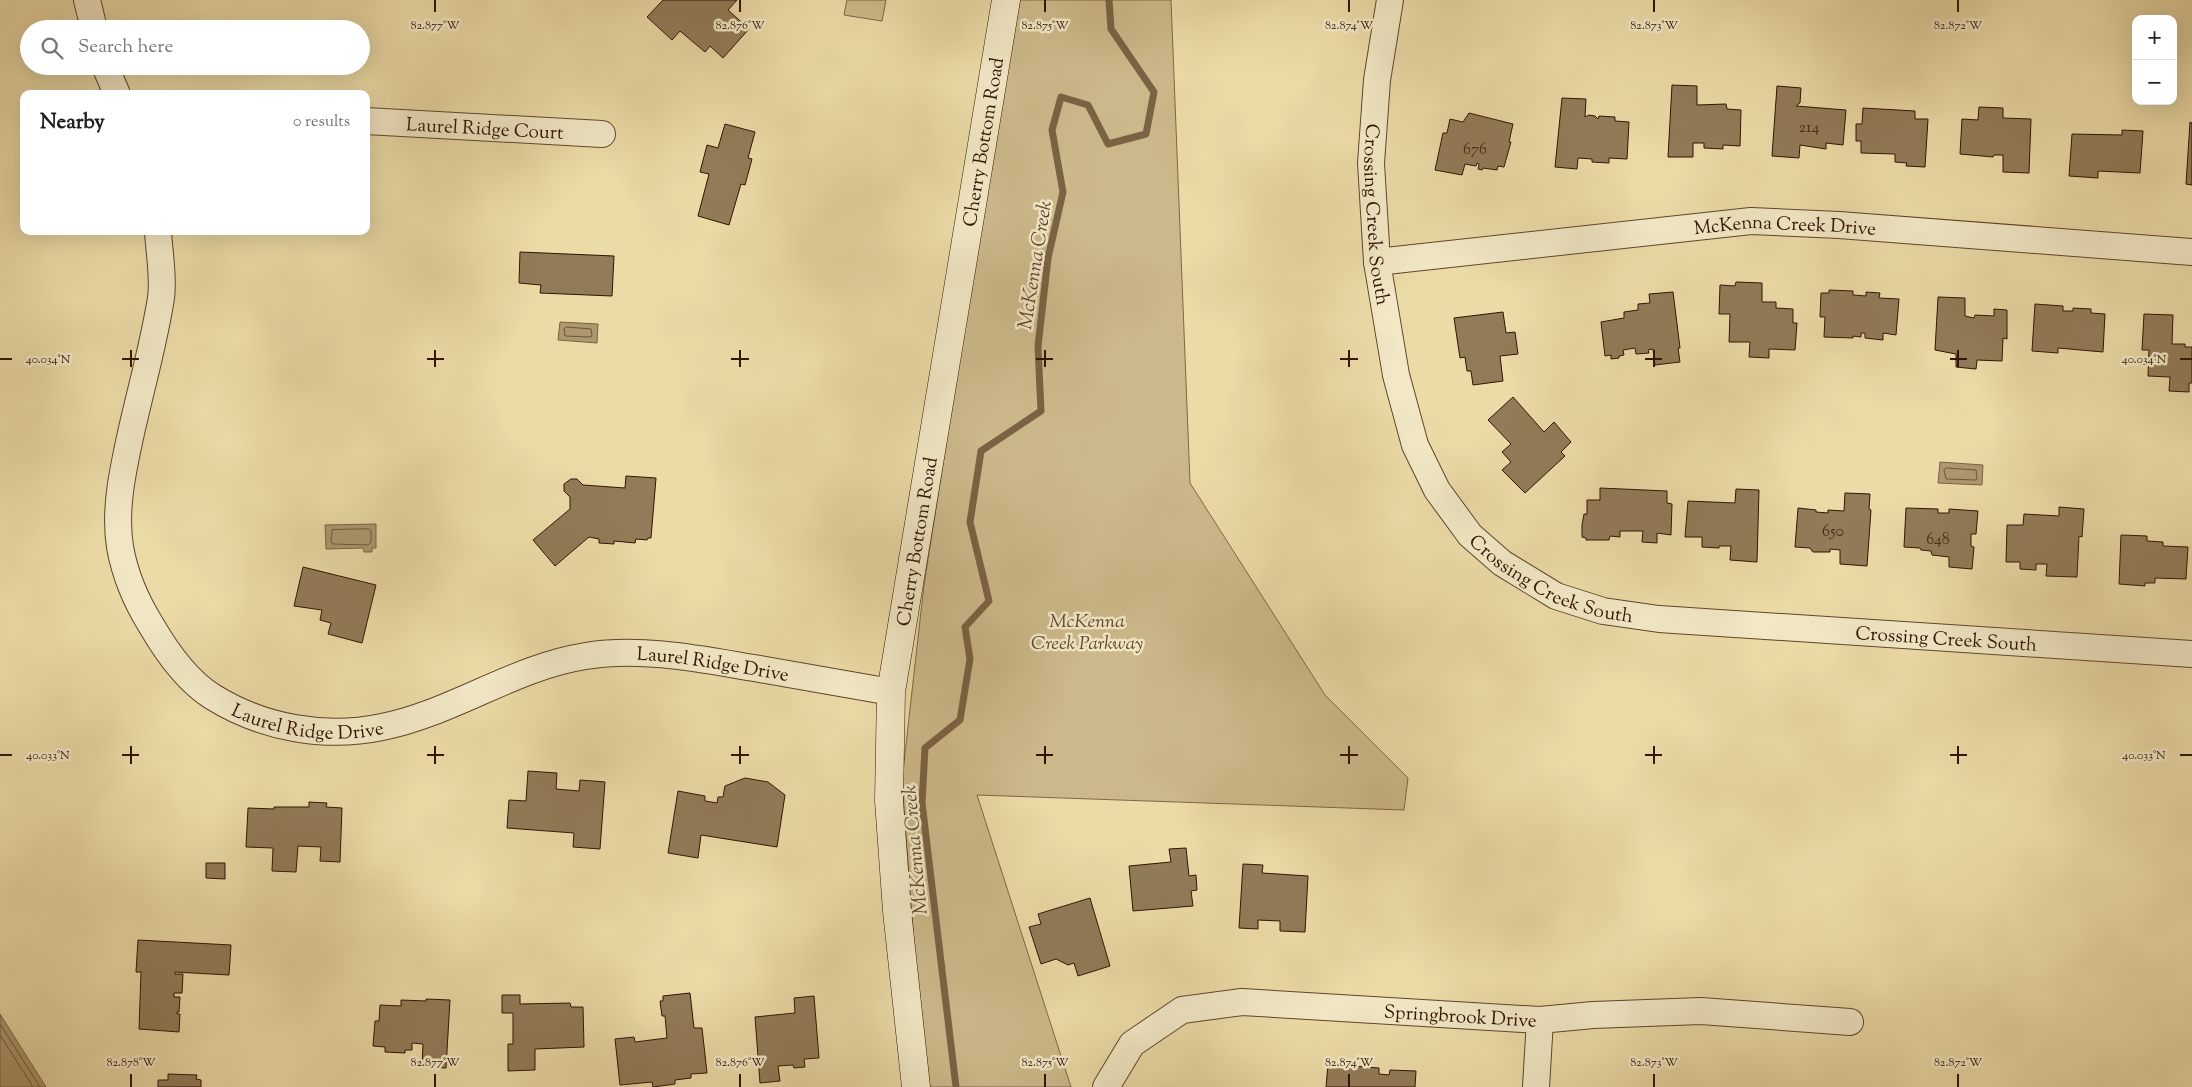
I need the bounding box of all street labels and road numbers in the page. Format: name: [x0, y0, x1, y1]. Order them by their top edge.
street label: Cherry Bottom Road: [958, 55, 1012, 229]
street label: Laurel Ridge Court: [405, 112, 565, 148]
street label: Crossing Creek South: [1355, 123, 1395, 308]
street label: McKenna Creek Drive: [1692, 210, 1877, 244]
street label: Cherry Bottom Road: [891, 455, 946, 628]
street label: Crossing Creek South: [1462, 529, 1635, 631]
street label: Crossing Creek South: [1854, 621, 2038, 660]
street label: Laurel Ridge Drive: [636, 642, 791, 690]
street label: Laurel Ridge Drive: [227, 698, 386, 748]
street label: Springbrook Drive: [1383, 1000, 1538, 1036]

